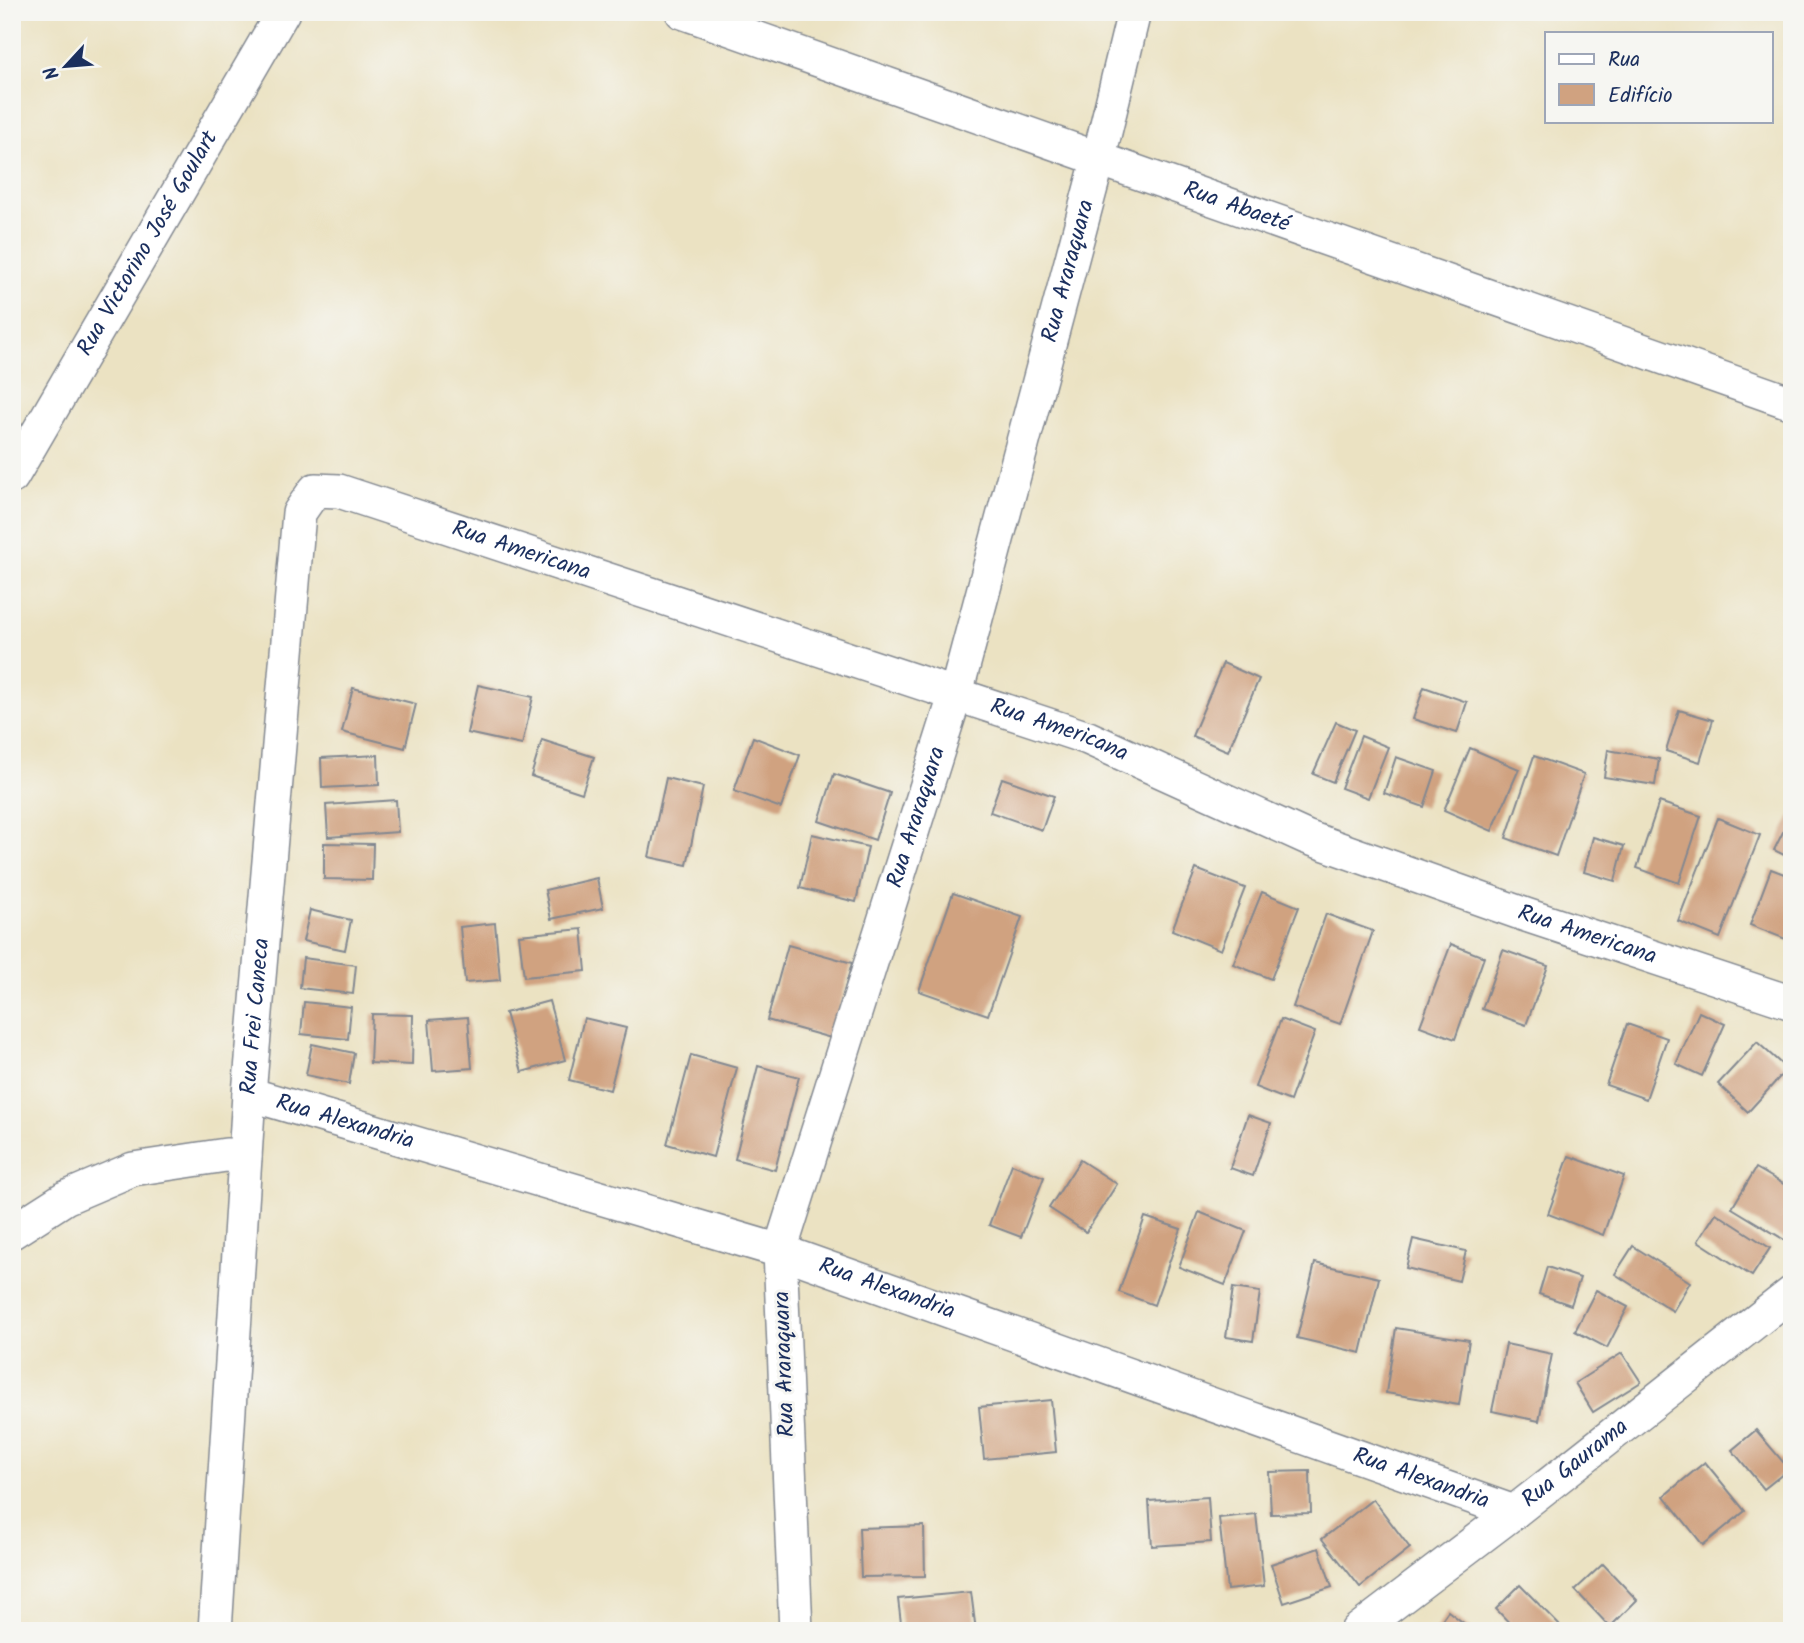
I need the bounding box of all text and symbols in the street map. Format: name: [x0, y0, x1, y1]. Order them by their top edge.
north arrow: [32, 32, 102, 102]
legend: [1545, 32, 1772, 122]
text: Rua: [1608, 44, 1640, 77]
text: N: [36, 61, 69, 85]
text: Edifício: [1608, 80, 1673, 113]
street label: Rua Victorino José Goulart: [68, 123, 228, 363]
street label: Rua Abaeté: [1178, 172, 1296, 243]
street label: Rua Araraquara: [1032, 196, 1105, 347]
street label: Rua Americana: [447, 511, 595, 591]
street label: Rua Americana: [985, 689, 1134, 772]
street label: Rua Araraquara: [878, 742, 956, 893]
street label: Rua Americana: [1512, 895, 1661, 975]
street label: Rua Frei Caneca: [231, 936, 280, 1096]
street label: Rua Alexandria: [271, 1085, 418, 1160]
street label: Rua Alexandria: [813, 1248, 960, 1330]
street label: Rua Araraquara: [764, 1290, 806, 1438]
street label: Rua Gaurama: [1514, 1410, 1637, 1517]
street label: Rua Alexandria: [1348, 1438, 1494, 1520]

